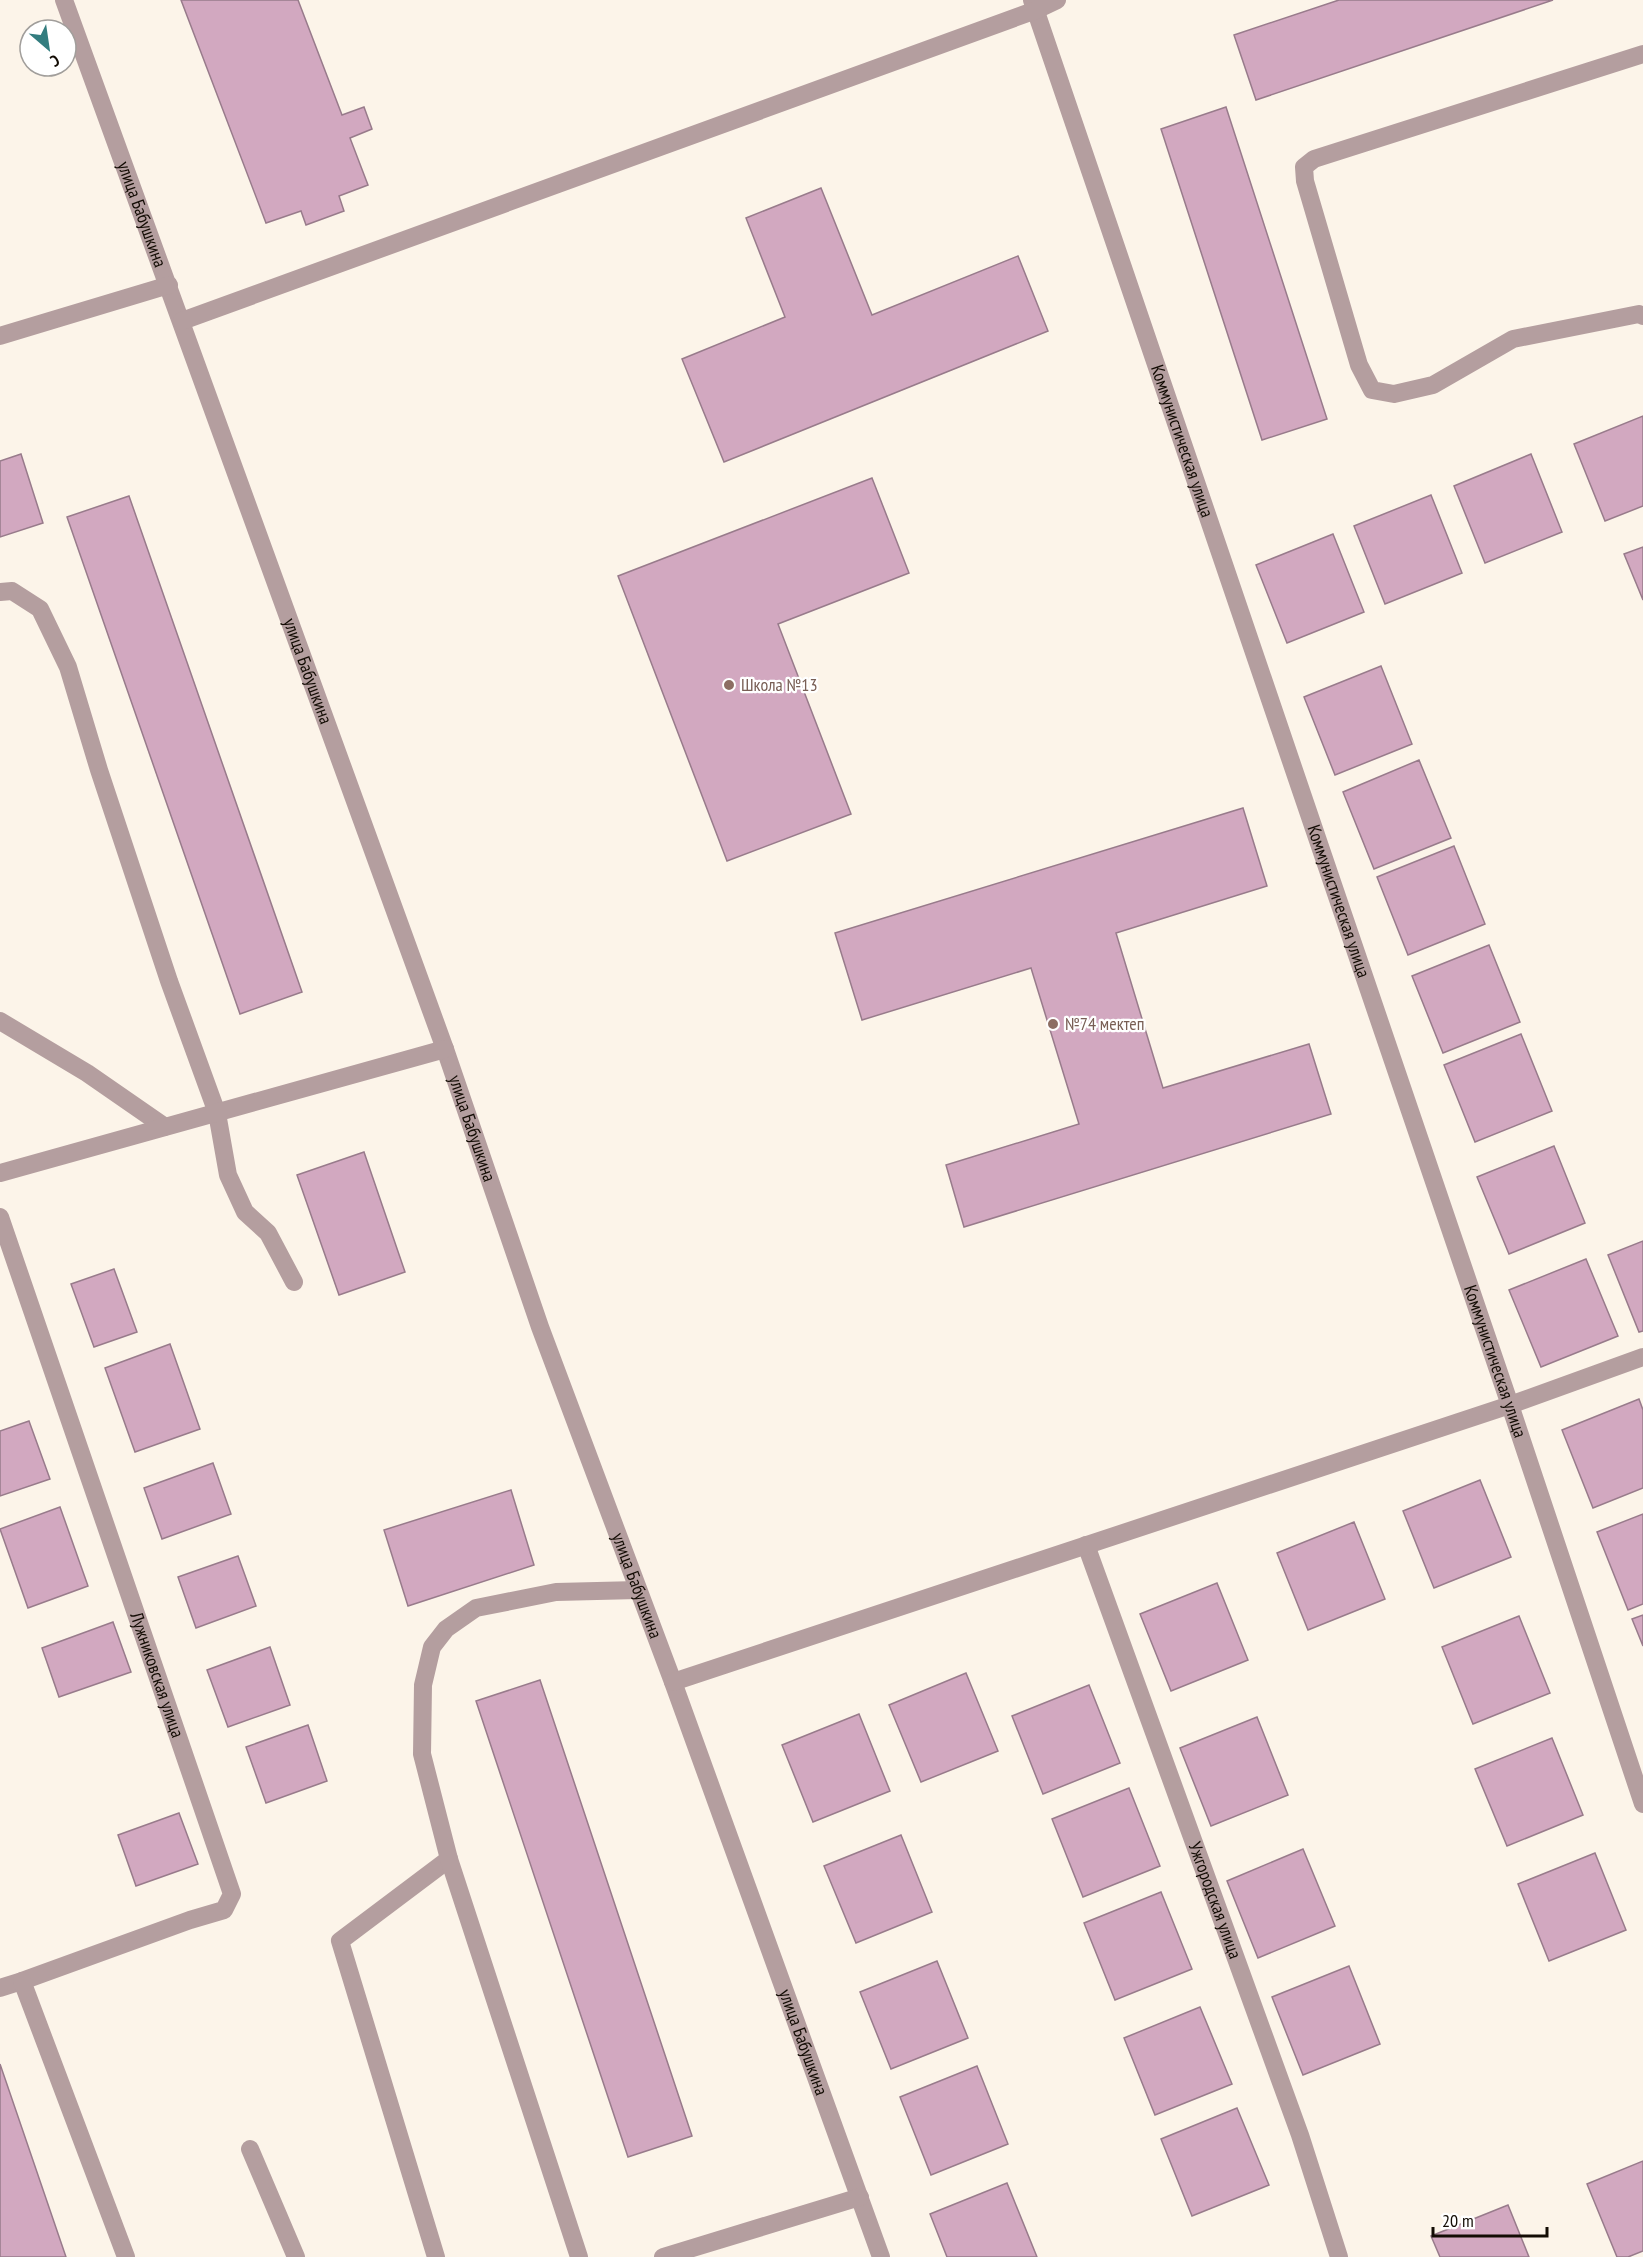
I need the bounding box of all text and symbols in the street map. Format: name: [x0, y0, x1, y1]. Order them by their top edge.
north arrow: [18, 18, 78, 78]
text: С: [47, 51, 63, 72]
street label: улица Бабушкина: [113, 158, 172, 270]
street label: Коммунистическая улица: [1146, 362, 1219, 520]
street label: улица Бабушкина: [278, 615, 338, 727]
place label: Школа №13: [741, 673, 818, 696]
marker: Школа №13: [722, 678, 736, 692]
street label: Коммунистическая улица: [1302, 822, 1376, 980]
place label: №74 мектеп: [1065, 1012, 1144, 1035]
marker: №74 мектеп: [1046, 1017, 1060, 1031]
street label: улица Бабушкина: [444, 1072, 501, 1185]
street label: Коммунистическая улица: [1459, 1282, 1532, 1441]
street label: улица Бабушкина: [607, 1529, 668, 1641]
street label: Лужниковская улица: [125, 1608, 190, 1741]
street label: Ужгородская улица: [1184, 1839, 1247, 1962]
street label: улица Бабушкина: [774, 1986, 833, 2098]
scale bar: [1433, 2200, 1547, 2238]
text: 20 m: [1442, 2209, 1474, 2232]

